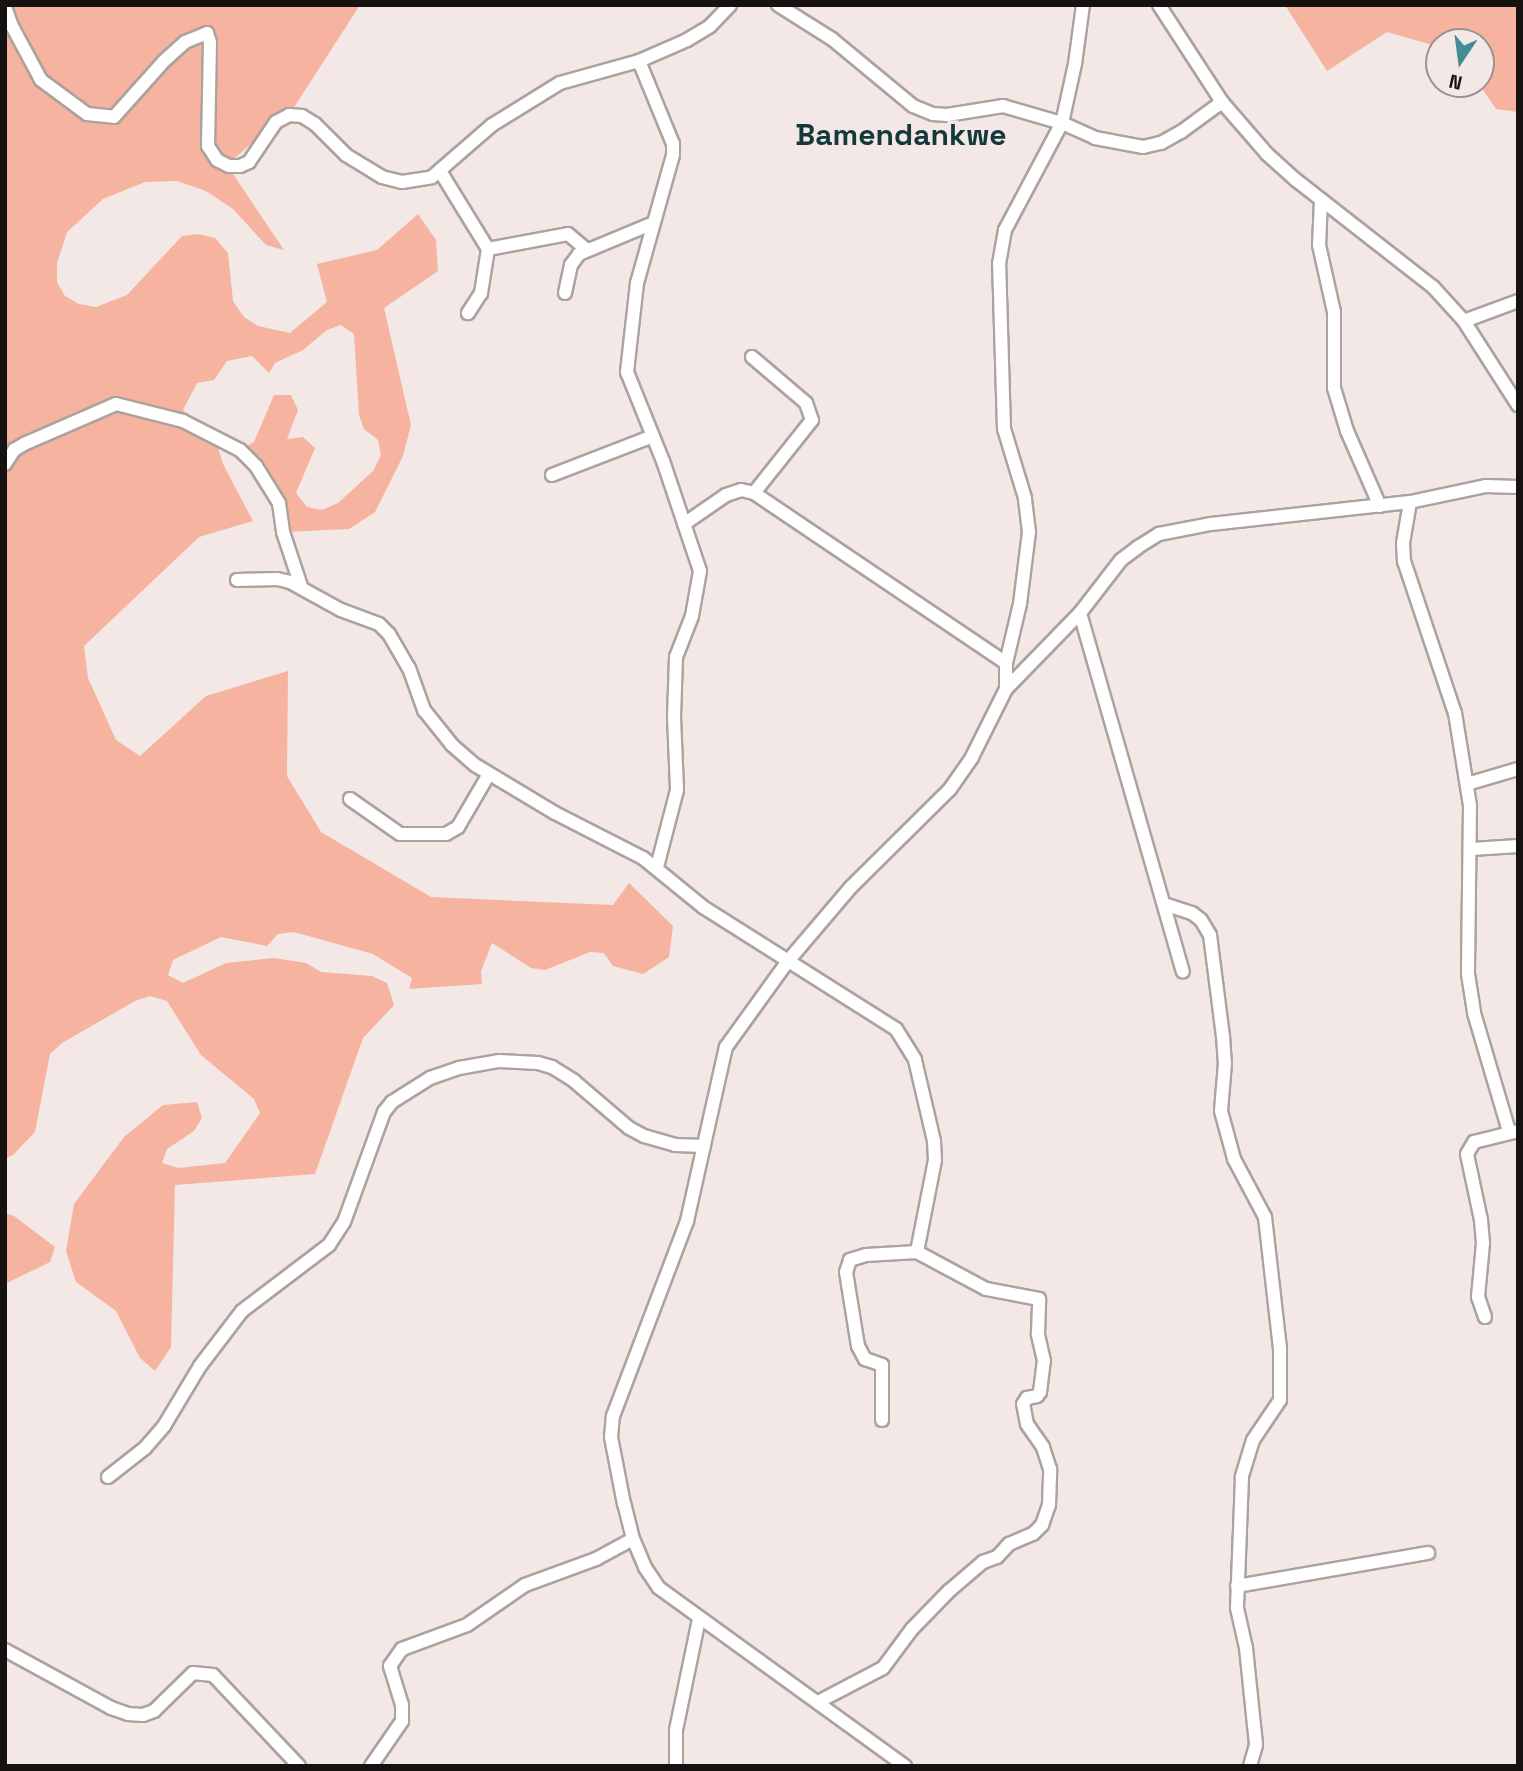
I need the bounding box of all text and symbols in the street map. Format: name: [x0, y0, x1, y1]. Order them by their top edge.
north arrow: [1425, 28, 1495, 98]
text: N: [1447, 68, 1465, 96]
district label: Bamendankwe: [795, 117, 1007, 153]

